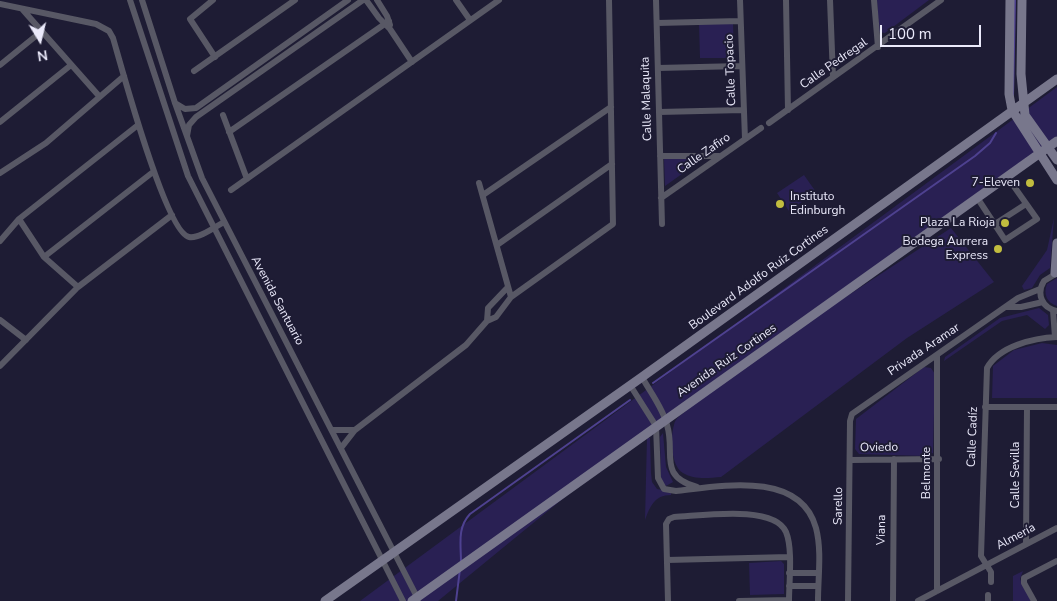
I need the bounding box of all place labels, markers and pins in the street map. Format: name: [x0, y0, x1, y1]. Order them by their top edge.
place label: 7-Eleven: [972, 176, 1020, 190]
marker: 7-Eleven: [1024, 177, 1036, 189]
place label: Instituto Edinburgh: [790, 190, 845, 218]
marker: Instituto Edinburgh: [774, 198, 786, 210]
place label: Plaza La Rioja: [920, 216, 995, 230]
marker: Plaza La Rioja: [999, 217, 1011, 229]
place label: Bodega Aurrera Express: [902, 235, 988, 263]
marker: Bodega Aurrera Express: [992, 243, 1004, 255]

